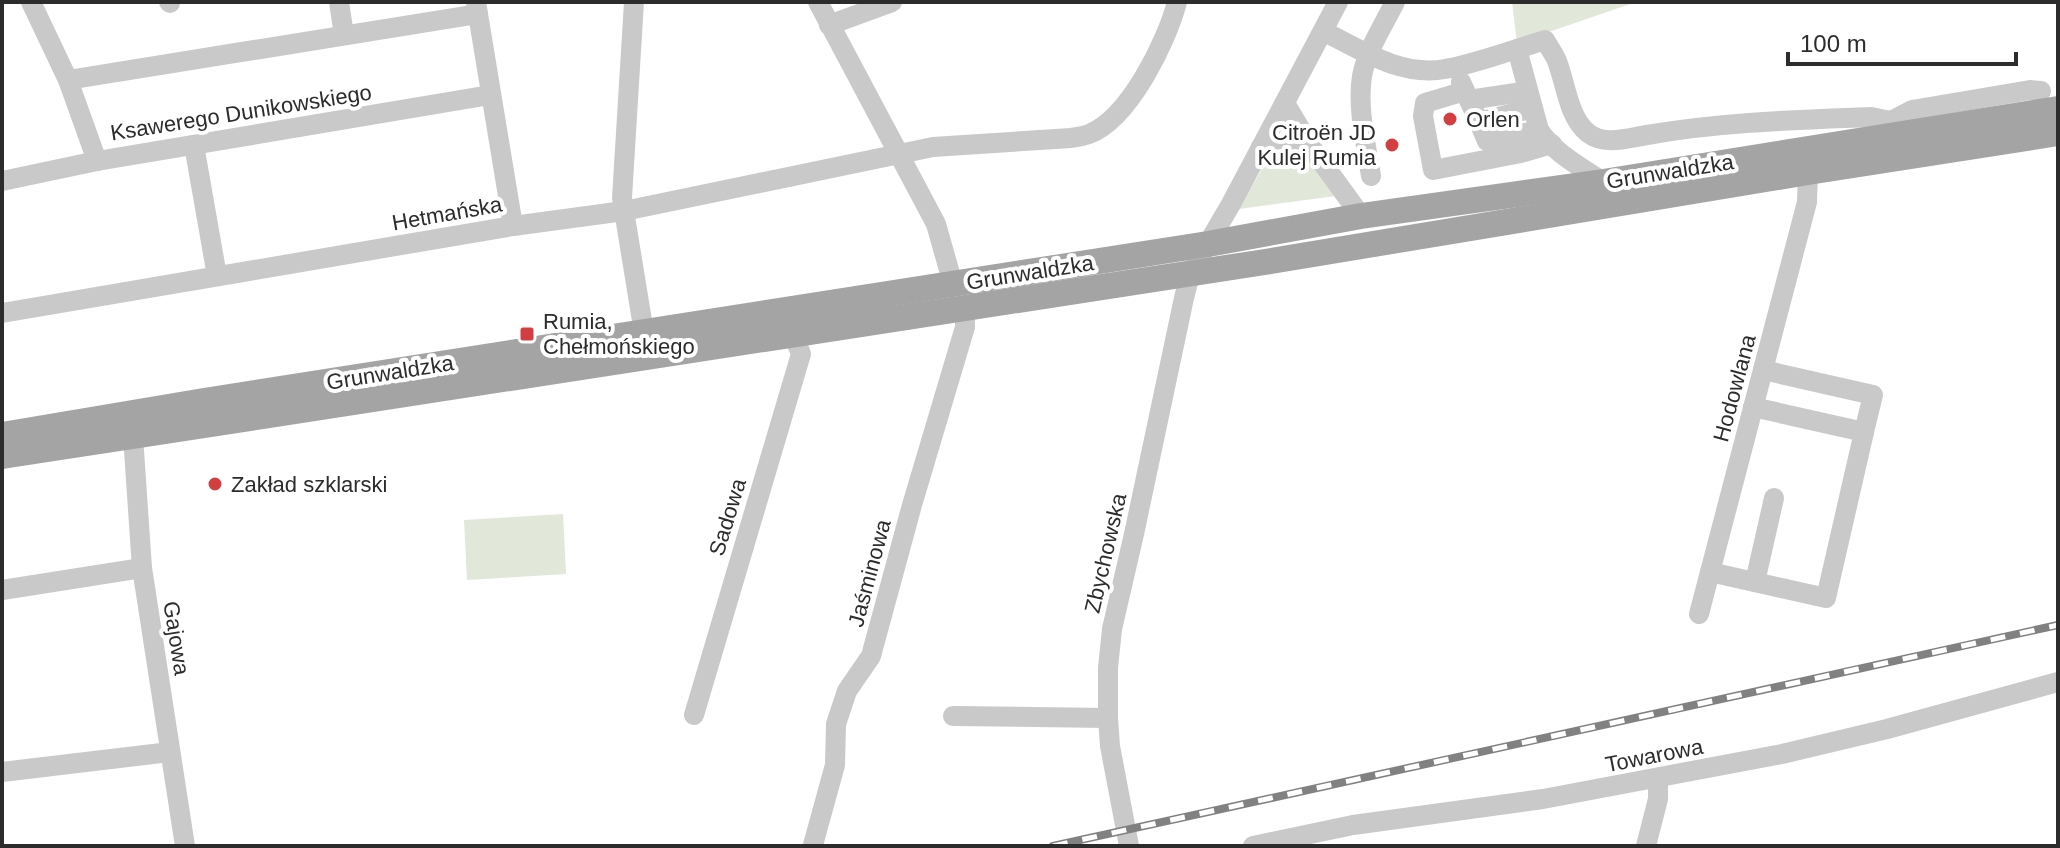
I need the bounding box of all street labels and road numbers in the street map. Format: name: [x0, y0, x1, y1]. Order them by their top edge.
street label: Ksawerego Dunikowskiego: [109, 79, 373, 146]
street label: Grunwaldzka: [1605, 149, 1736, 194]
street label: Hetmańska: [390, 191, 505, 235]
street label: Grunwaldzka: [965, 250, 1096, 295]
street label: Hodowlana: [1708, 331, 1761, 445]
street label: Grunwaldzka: [325, 350, 456, 395]
street label: Sadowa: [704, 475, 751, 559]
street label: Zbychowska: [1080, 490, 1132, 615]
street label: Jaśminowa: [843, 516, 896, 630]
street label: Gajowa: [158, 599, 195, 678]
street label: Towarowa: [1603, 734, 1706, 777]

